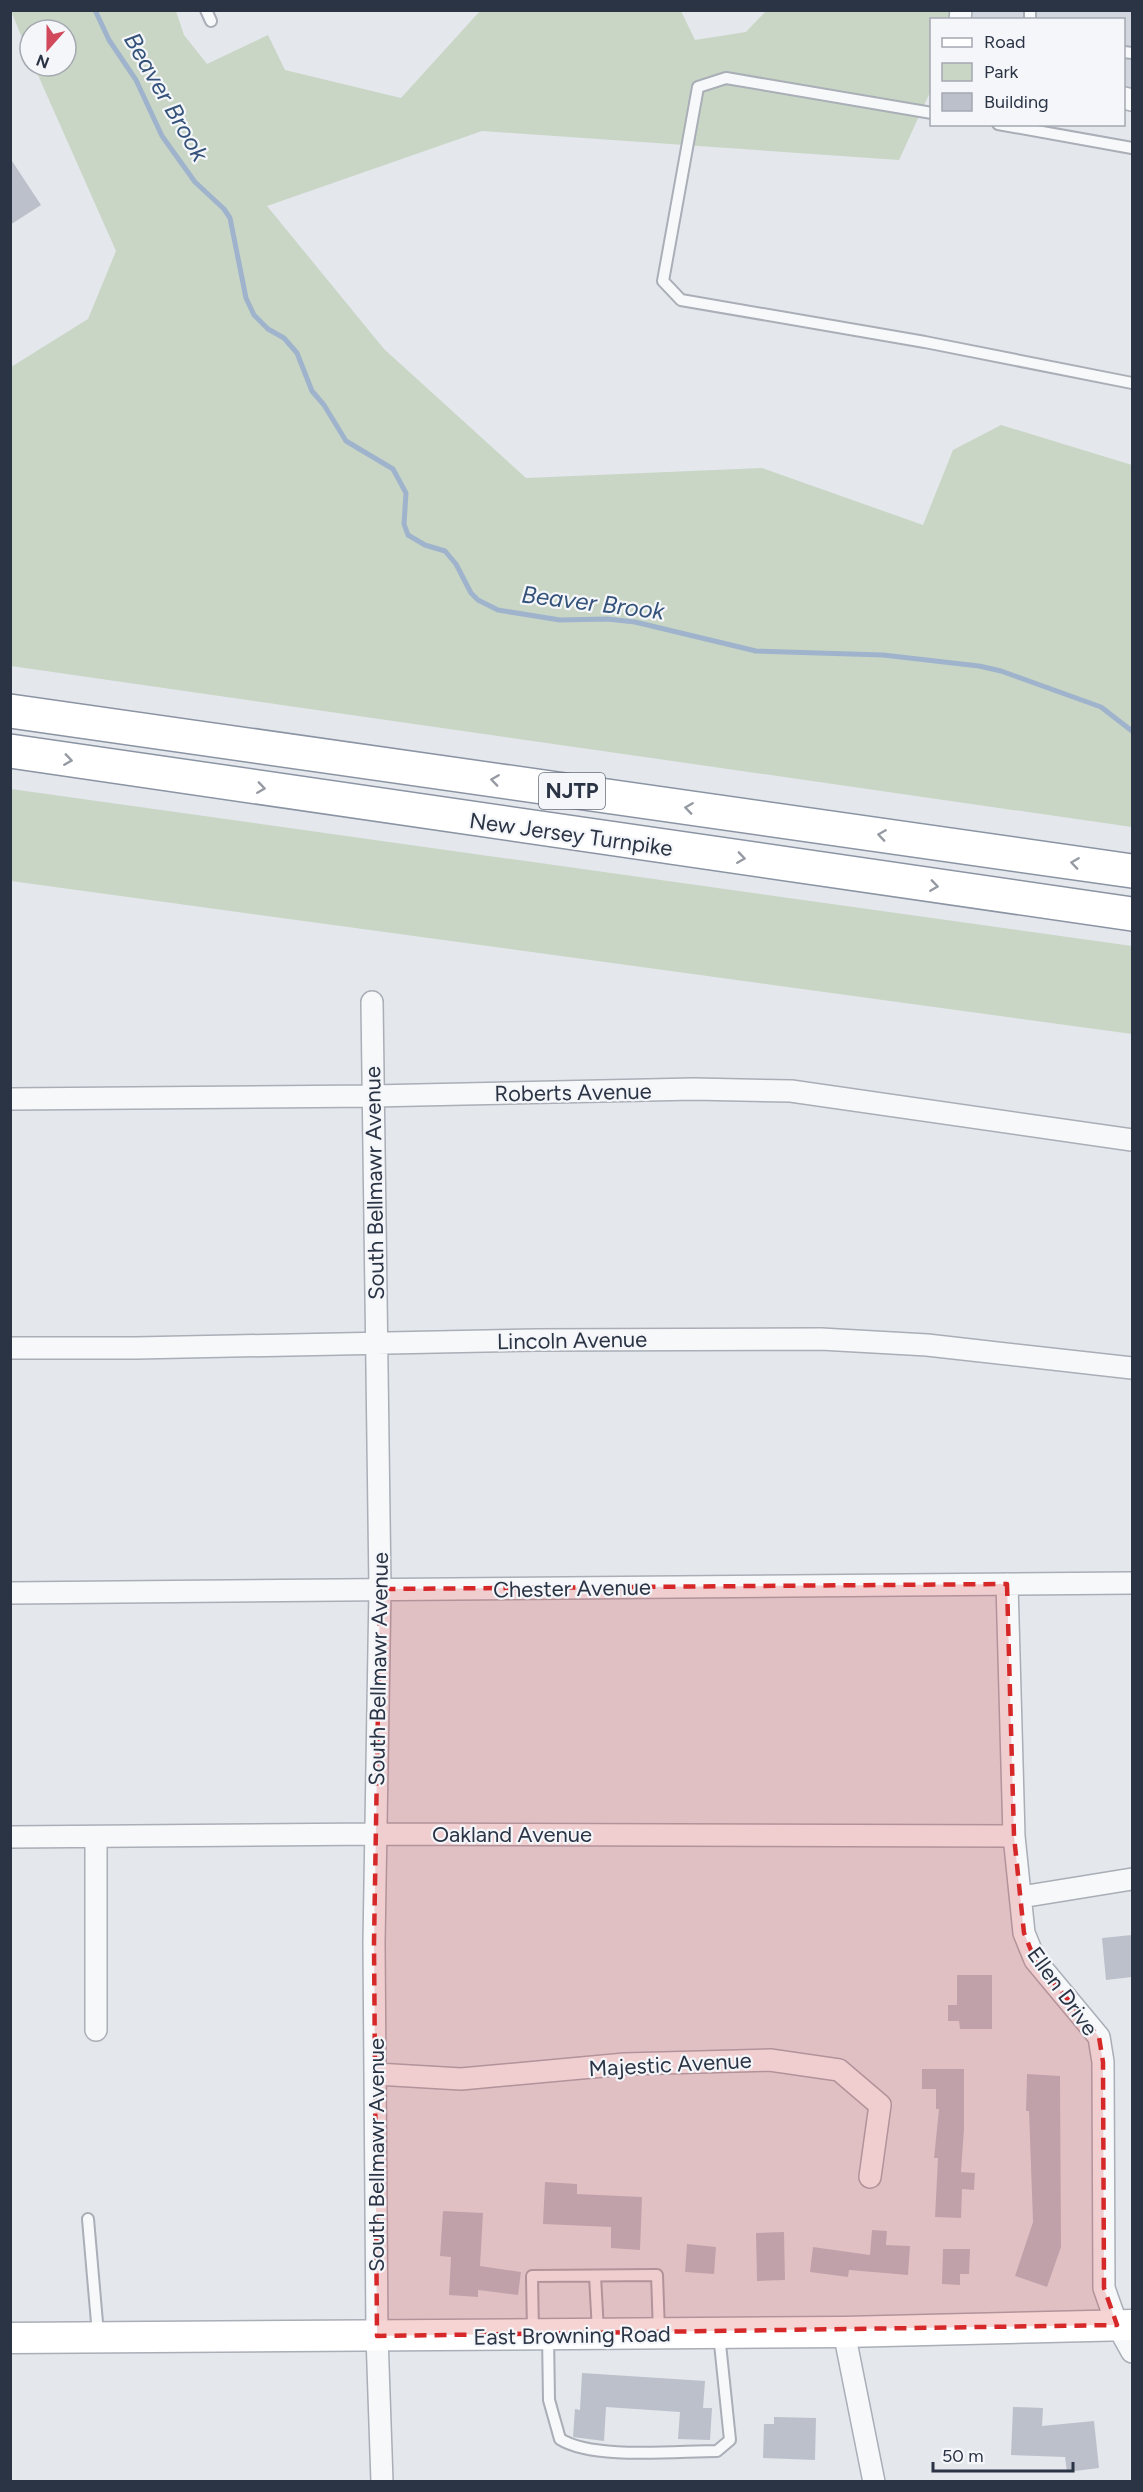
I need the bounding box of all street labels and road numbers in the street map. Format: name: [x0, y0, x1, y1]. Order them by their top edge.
road number: NJTP: [539, 773, 605, 809]
street label: New Jersey Turnpike: [468, 807, 674, 862]
street label: South Bellmawr Avenue: [359, 1066, 390, 1300]
street label: Roberts Avenue: [494, 1078, 652, 1107]
street label: Lincoln Avenue: [497, 1326, 647, 1355]
street label: South Bellmawr Avenue: [363, 1552, 394, 1786]
street label: Chester Avenue: [493, 1574, 651, 1603]
street label: Oakland Avenue: [432, 1821, 592, 1848]
street label: Ellen Drive: [1021, 1942, 1104, 2041]
street label: South Bellmawr Avenue: [363, 2038, 390, 2272]
street label: Majestic Avenue: [588, 2047, 752, 2082]
street label: East Browning Road: [473, 2320, 671, 2351]

